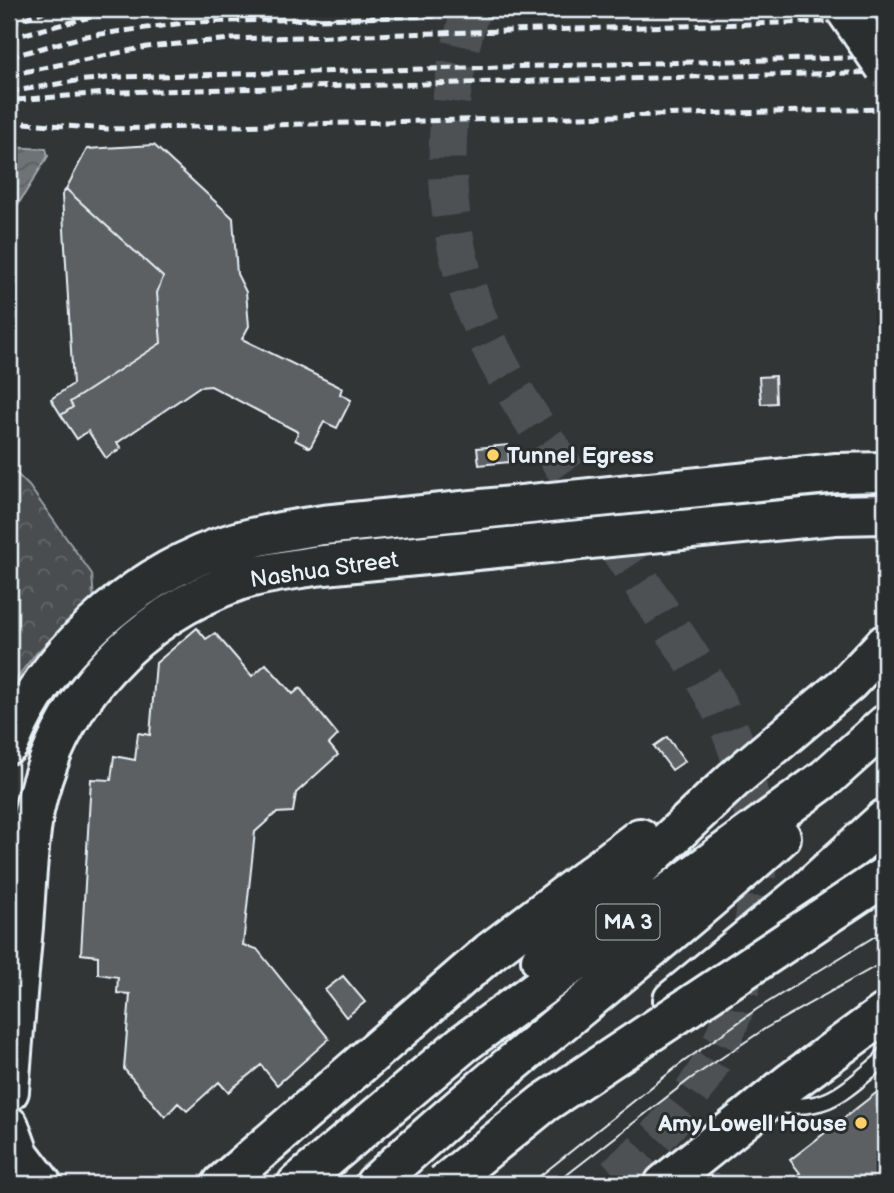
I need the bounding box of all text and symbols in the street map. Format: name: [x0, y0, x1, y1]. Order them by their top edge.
place label: Tunnel Egress: [507, 442, 654, 470]
marker: Tunnel Egress: [485, 447, 501, 463]
street label: Nashua Street: [248, 546, 400, 594]
road number: MA 3: [596, 904, 660, 940]
place label: Amy Lowell House: [657, 1110, 847, 1138]
marker: Amy Lowell House: [853, 1115, 869, 1131]

